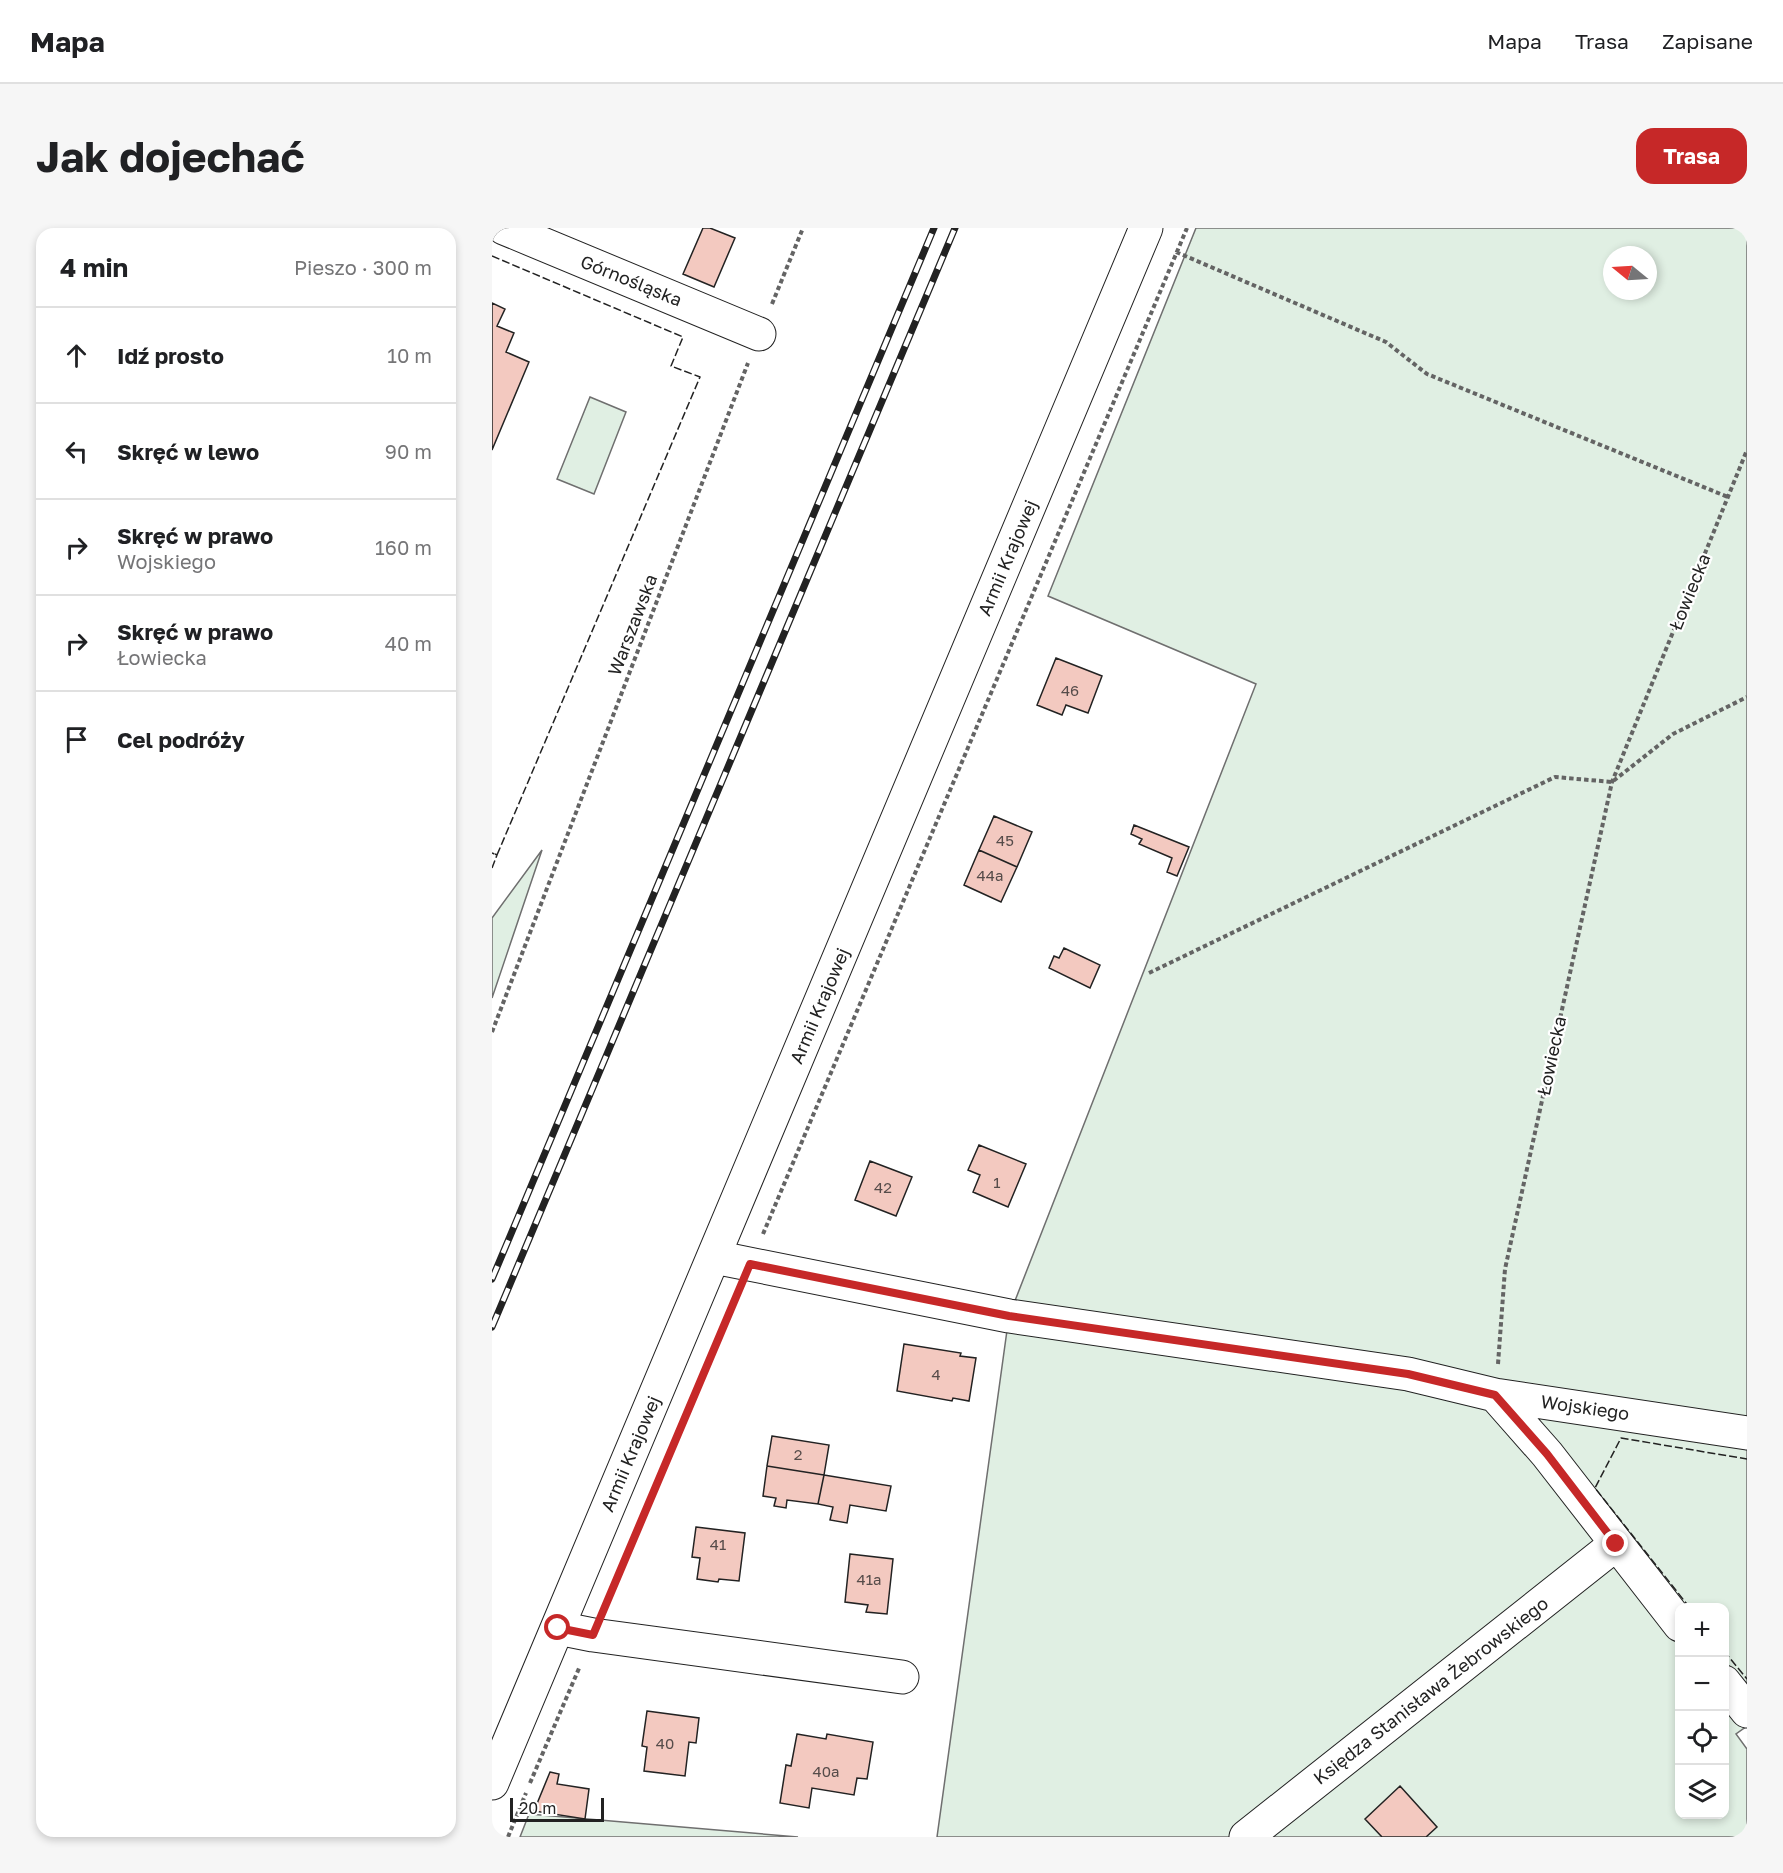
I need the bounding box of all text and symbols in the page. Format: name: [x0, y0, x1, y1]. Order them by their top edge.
text: Mapa: [30, 25, 105, 58]
text: Mapa: [1487, 28, 1542, 54]
text: Trasa: [1575, 28, 1629, 54]
text: Zapisane: [1662, 28, 1753, 54]
button: Trasa: [1636, 128, 1747, 184]
text: Jak dojechać: [36, 131, 305, 181]
north arrow: [1603, 246, 1657, 300]
street label: Górnośląska: [577, 250, 685, 310]
text: 4 min: [60, 252, 128, 283]
text: Pieszo · 300 m: [294, 255, 432, 279]
icon: ahead: [60, 339, 93, 372]
text: Idź prosto: [117, 342, 224, 369]
text: 10 m: [387, 343, 432, 367]
icon: left: [60, 435, 93, 468]
text: Skręć w lewo: [117, 438, 259, 465]
text: 90 m: [385, 439, 432, 463]
street label: Armii Krajowej: [973, 496, 1041, 619]
text: Skręć w prawo: [117, 522, 273, 549]
icon: right: [60, 531, 93, 564]
text: 160 m: [375, 535, 432, 559]
text: Wojskiego: [117, 549, 216, 573]
street label: Łowiecka: [1664, 550, 1714, 633]
street label: Warszawska: [603, 571, 661, 678]
text: Skręć w prawo: [117, 618, 273, 645]
icon: right: [60, 627, 93, 660]
text: 40 m: [385, 631, 432, 655]
text: Łowiecka: [117, 645, 207, 669]
house number: 46: [1061, 681, 1079, 699]
icon: arrive: [60, 723, 93, 756]
text: Cel podróży: [117, 726, 245, 753]
house number: 45: [996, 831, 1014, 849]
house number: 44a: [977, 866, 1003, 884]
street label: Armii Krajowej: [785, 944, 853, 1067]
street label: Łowiecka: [1532, 1014, 1570, 1098]
house number: 1: [993, 1173, 1001, 1191]
house number: 42: [874, 1178, 892, 1196]
house number: 4: [931, 1365, 941, 1383]
street label: Wojskiego: [1540, 1390, 1631, 1424]
street label: Armii Krajowej: [596, 1392, 664, 1515]
house number: 2: [794, 1445, 802, 1463]
route end: [1602, 1530, 1628, 1556]
house number: 41: [710, 1535, 726, 1553]
house number: 41a: [857, 1570, 881, 1588]
street label: Księdza Stanisława Żebrowskiego: [1309, 1592, 1552, 1789]
map controls: [1675, 1603, 1729, 1819]
button: +: [1675, 1603, 1729, 1657]
route start: [544, 1614, 570, 1640]
button: −: [1675, 1657, 1729, 1711]
button: locate: [1675, 1711, 1729, 1765]
house number: 40: [656, 1734, 674, 1752]
house number: 40a: [813, 1762, 839, 1780]
button: layers: [1675, 1765, 1729, 1819]
scale bar: [510, 1795, 604, 1822]
text: 20 m: [519, 1798, 556, 1818]

